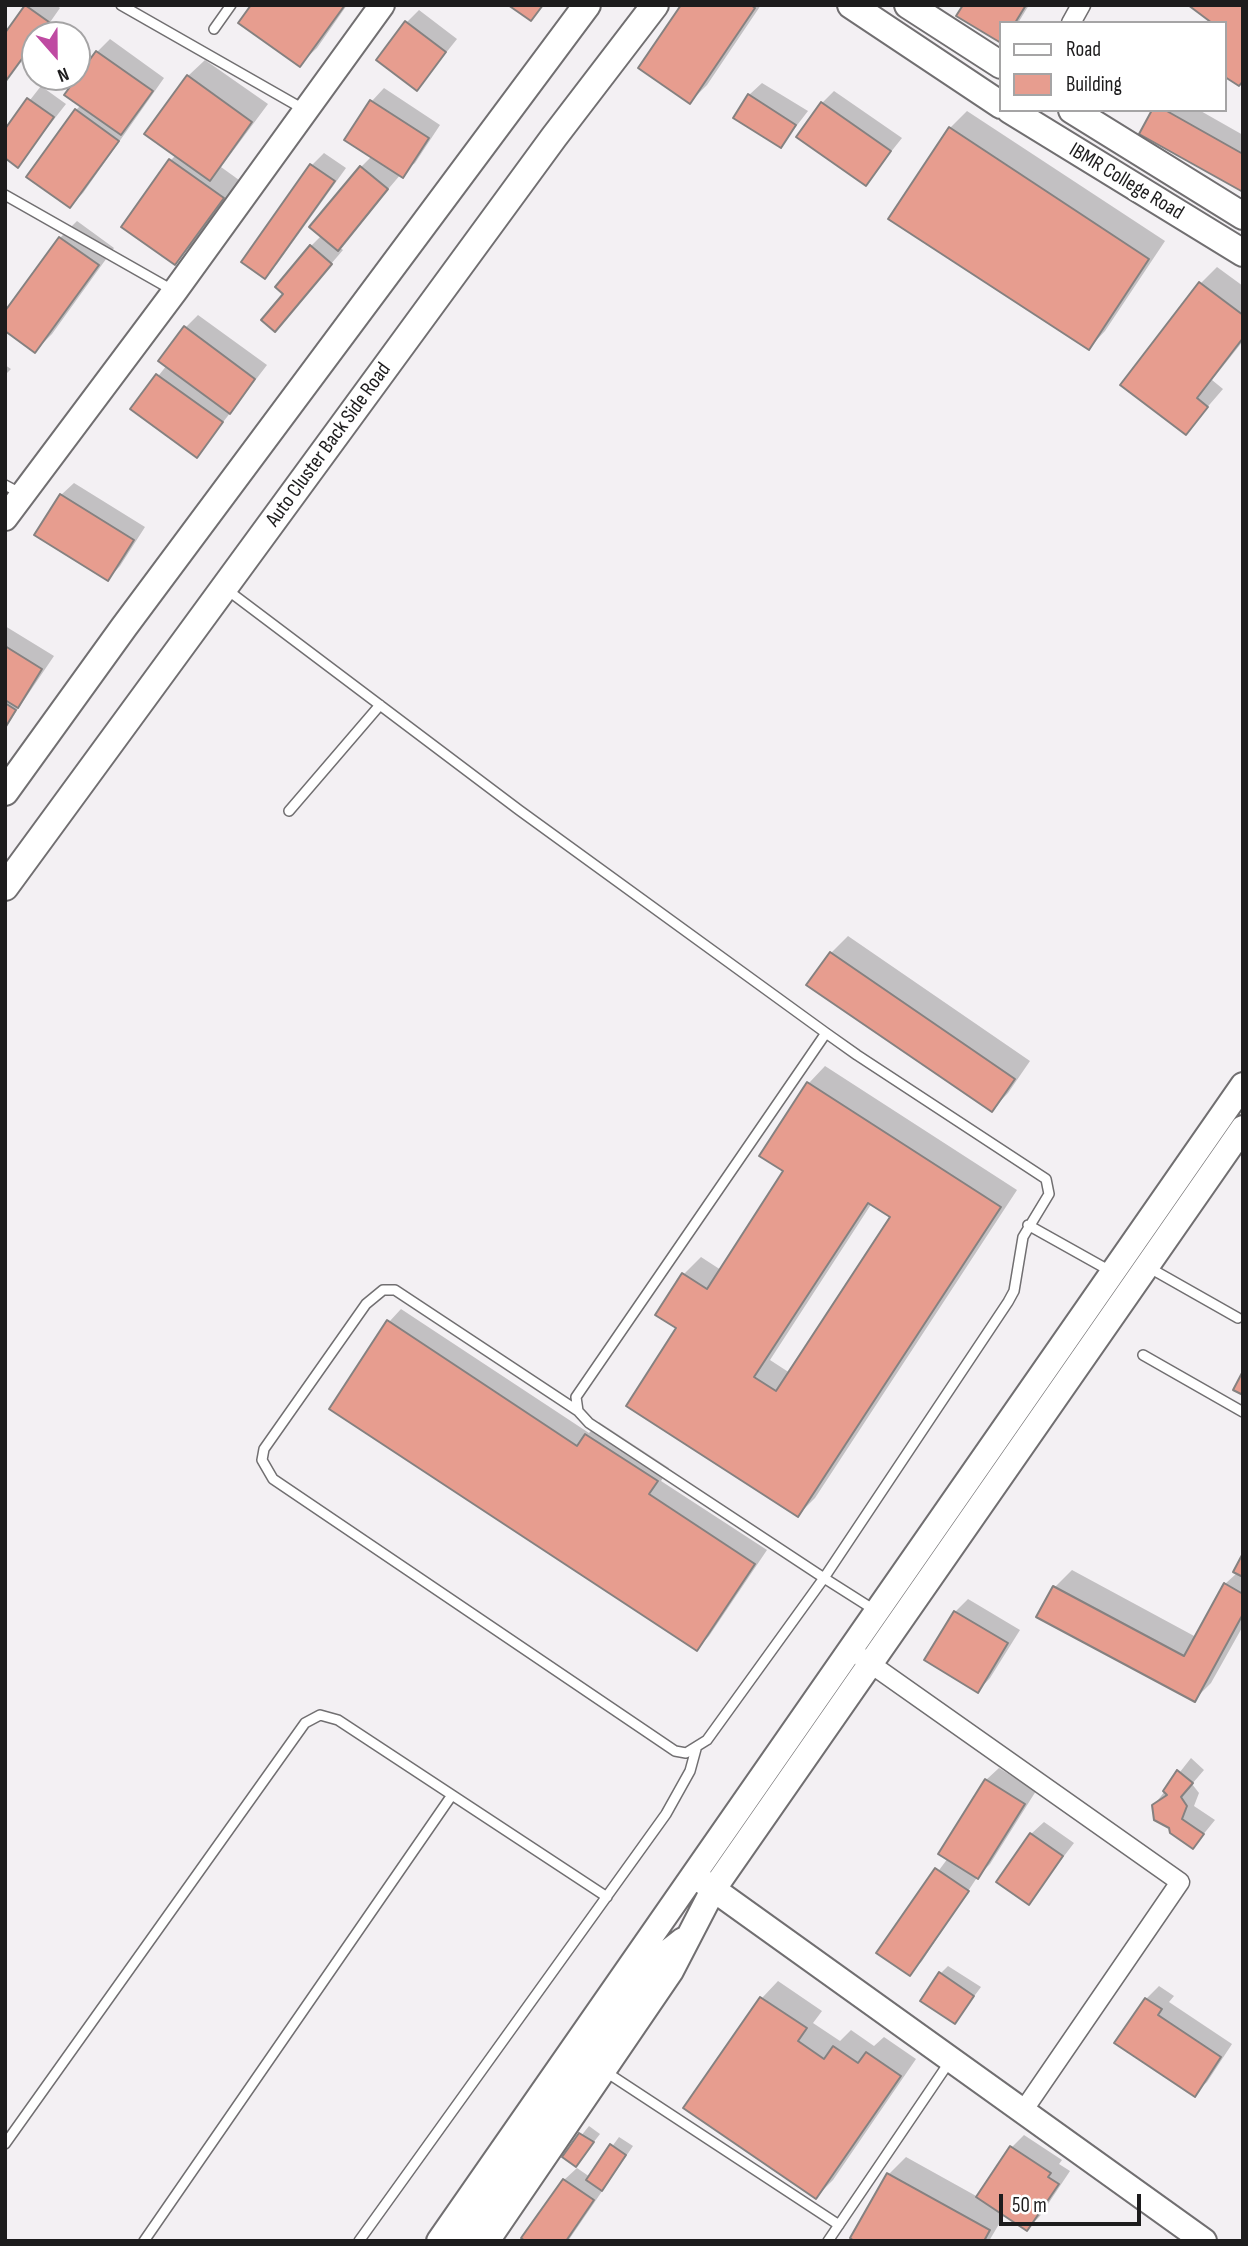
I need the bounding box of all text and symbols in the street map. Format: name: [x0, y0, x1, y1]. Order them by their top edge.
north arrow: [21, 21, 91, 91]
legend: [1000, 21, 1227, 112]
text: Road: [1066, 37, 1101, 62]
text: N: [54, 62, 72, 87]
text: Building: [1066, 72, 1122, 97]
street label: IBMR College Road: [1064, 138, 1188, 226]
street label: Auto Cluster Back Side Road: [261, 358, 397, 532]
scale bar: [1003, 2180, 1145, 2224]
text: 50 m: [1012, 2193, 1047, 2218]

